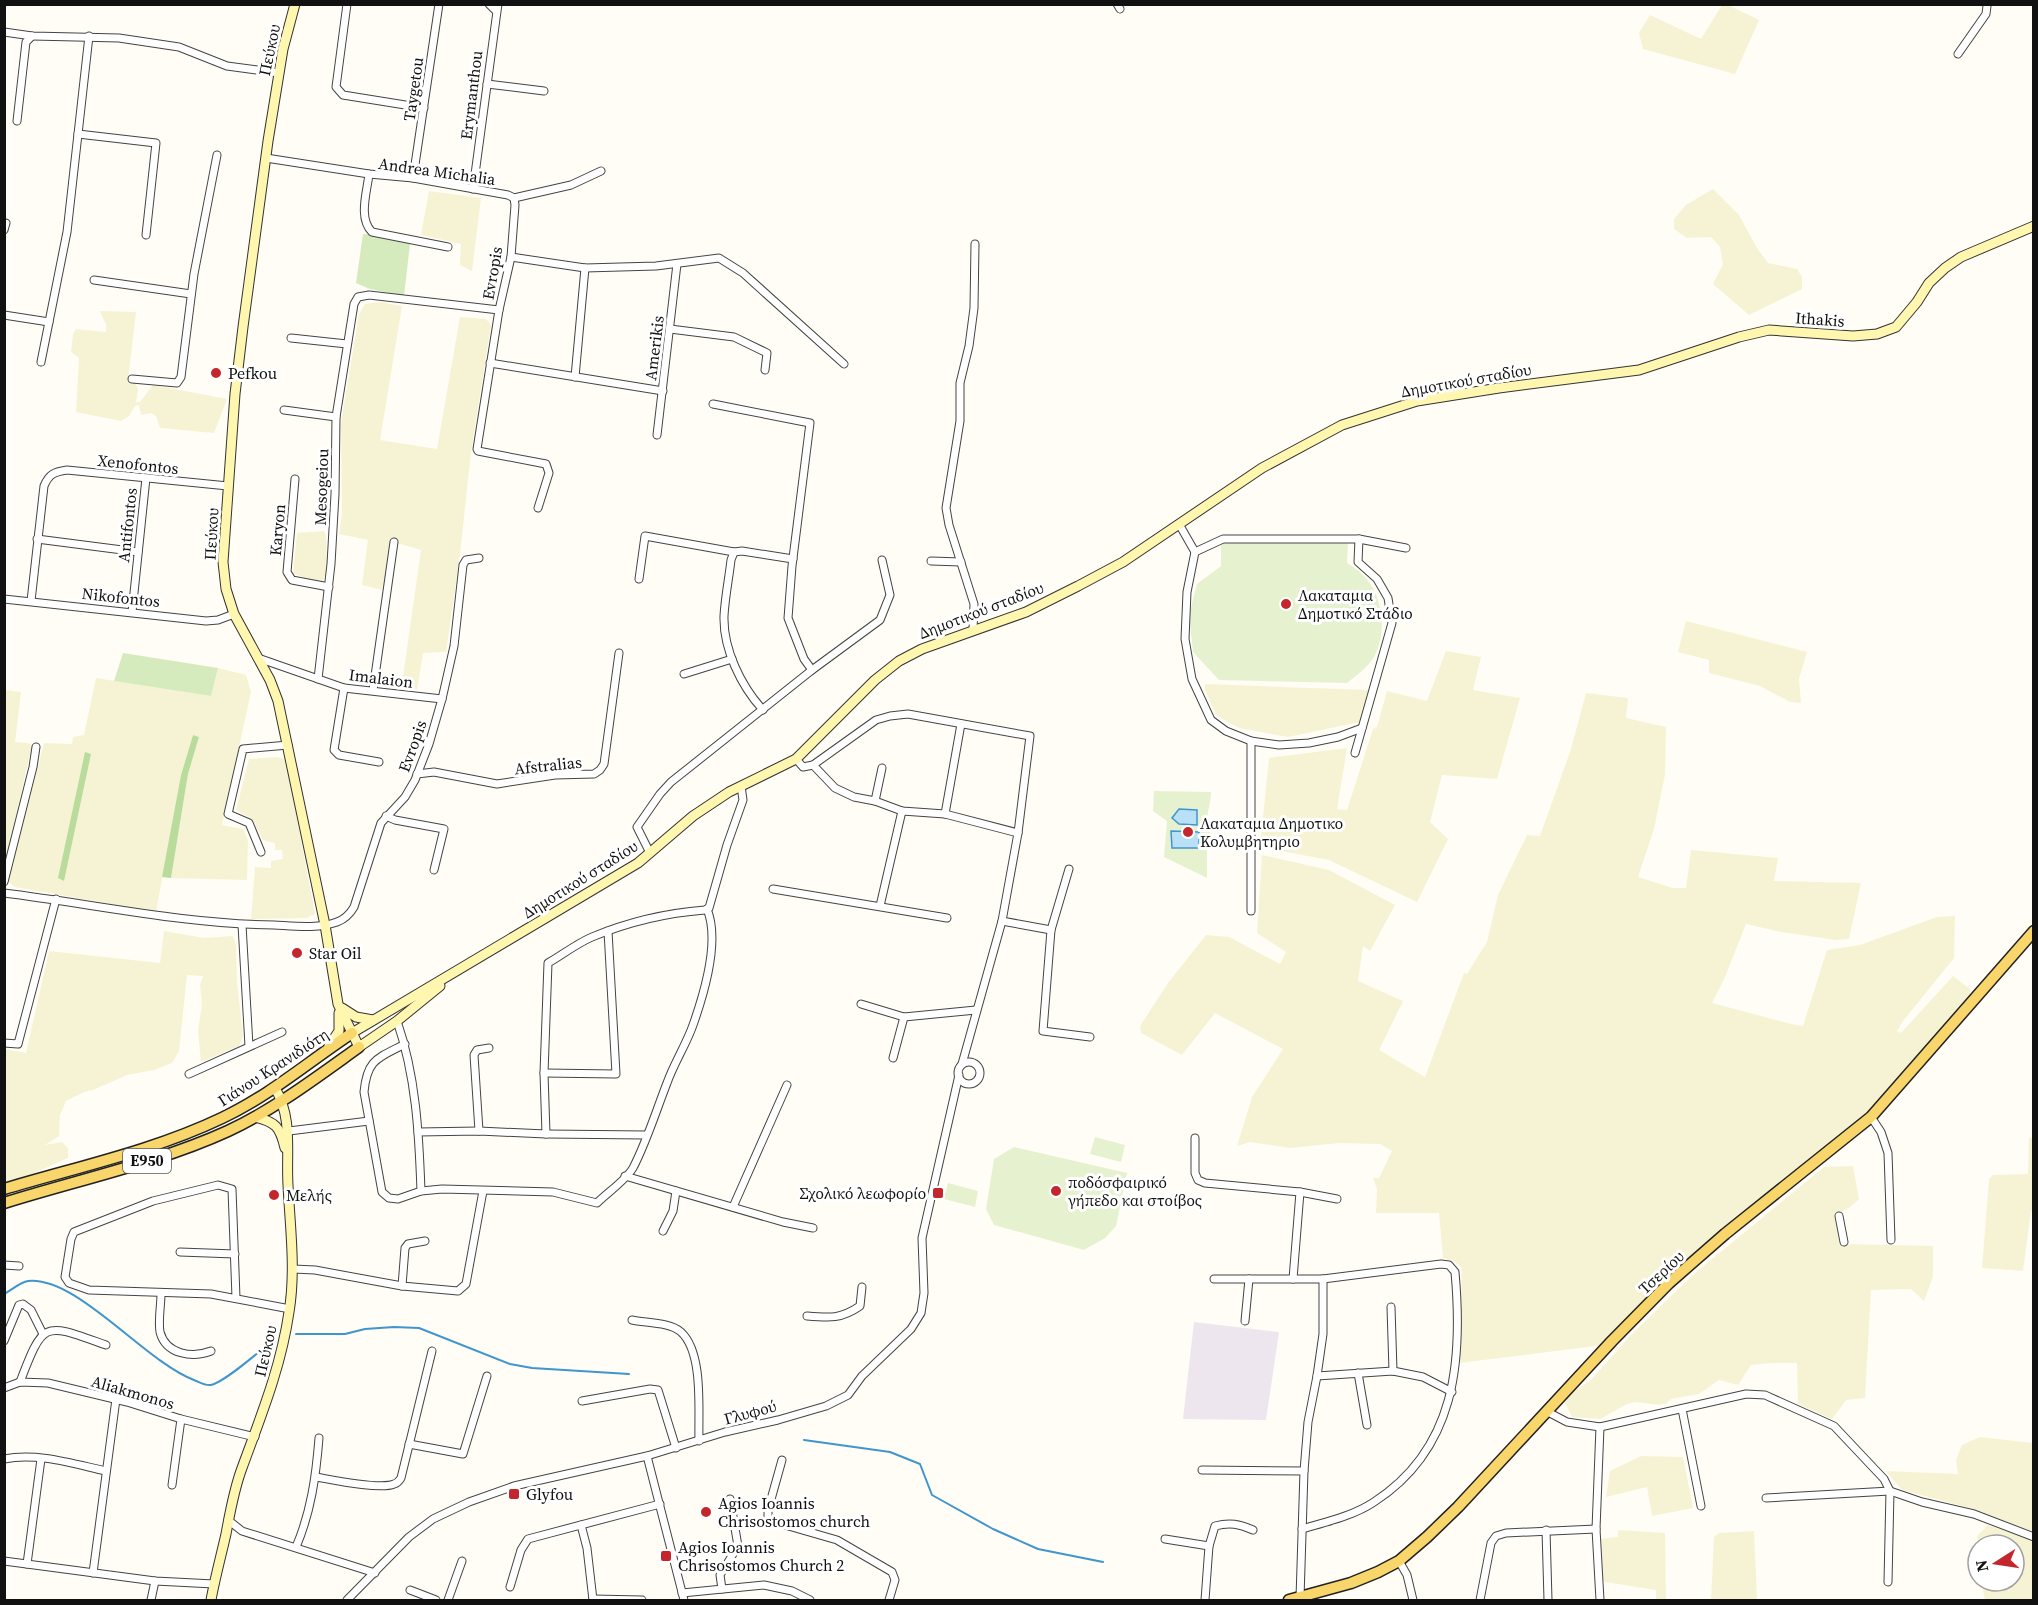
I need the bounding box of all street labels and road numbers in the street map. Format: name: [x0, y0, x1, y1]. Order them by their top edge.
street label: Πεύκου: [253, 22, 285, 78]
street label: Erymanthou: [455, 49, 487, 141]
street label: Taygetou: [398, 56, 428, 122]
street label: Andrea Michalia: [377, 152, 498, 190]
street label: Evropis: [477, 245, 508, 301]
street label: Ithakis: [1795, 306, 1845, 332]
street label: Amerikis: [639, 314, 669, 382]
street label: Δημοτικού σταδίου: [1399, 358, 1533, 402]
street label: Mesogeiou: [309, 448, 333, 526]
street label: Xenofontos: [96, 449, 180, 479]
street label: Antifontos: [112, 487, 142, 563]
street label: Karyon: [264, 503, 290, 557]
street label: Πεύκου: [199, 507, 223, 561]
street label: Δημοτικού σταδίου: [915, 576, 1047, 644]
street label: Nikofontos: [81, 582, 161, 612]
street label: Imalaion: [348, 663, 415, 693]
street label: Evropis: [392, 717, 432, 775]
street label: Afstralias: [513, 751, 583, 779]
street label: Δημοτικού σταδίου: [518, 835, 642, 923]
street label: Γιάνου Κρανιδιότη: [213, 1023, 333, 1111]
road number: E950: [123, 1149, 171, 1173]
street label: Τσερίου: [1633, 1245, 1689, 1299]
street label: Πεύκου: [248, 1323, 282, 1379]
street label: Aliakmonos: [89, 1370, 177, 1414]
street label: Γλυφού: [721, 1394, 779, 1430]

